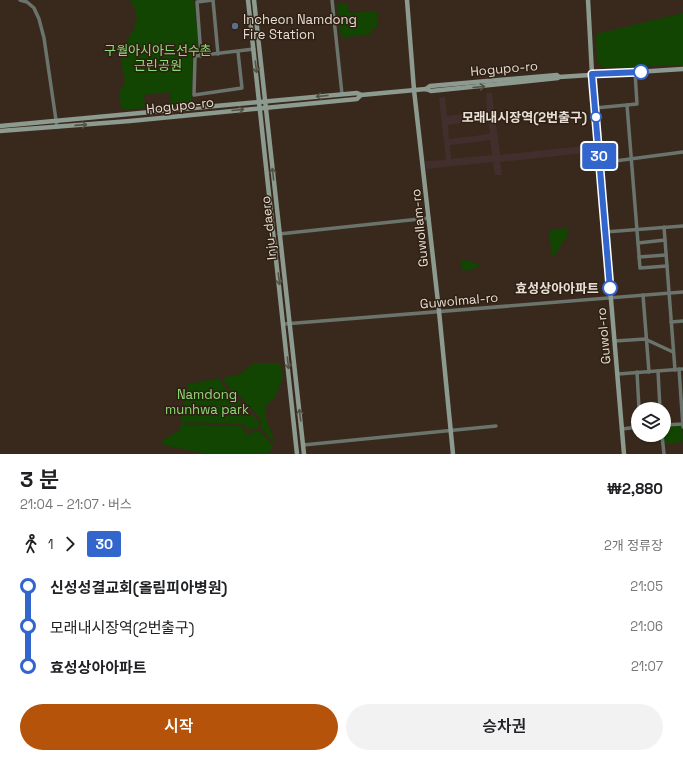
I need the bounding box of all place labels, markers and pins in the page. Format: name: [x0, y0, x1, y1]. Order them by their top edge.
place label: Incheon Namdong Fire Station: [243, 11, 357, 43]
marker: Incheon Namdong Fire Station: [230, 21, 240, 31]
unlabelled marker: [633, 64, 649, 80]
place label: 모래내시장역(2번출구): [461, 109, 587, 126]
marker: 모래내시장역(2번출구): [590, 111, 602, 123]
place label: 효성상아아파트: [515, 280, 599, 297]
marker: 효성상아아파트: [602, 280, 618, 296]

